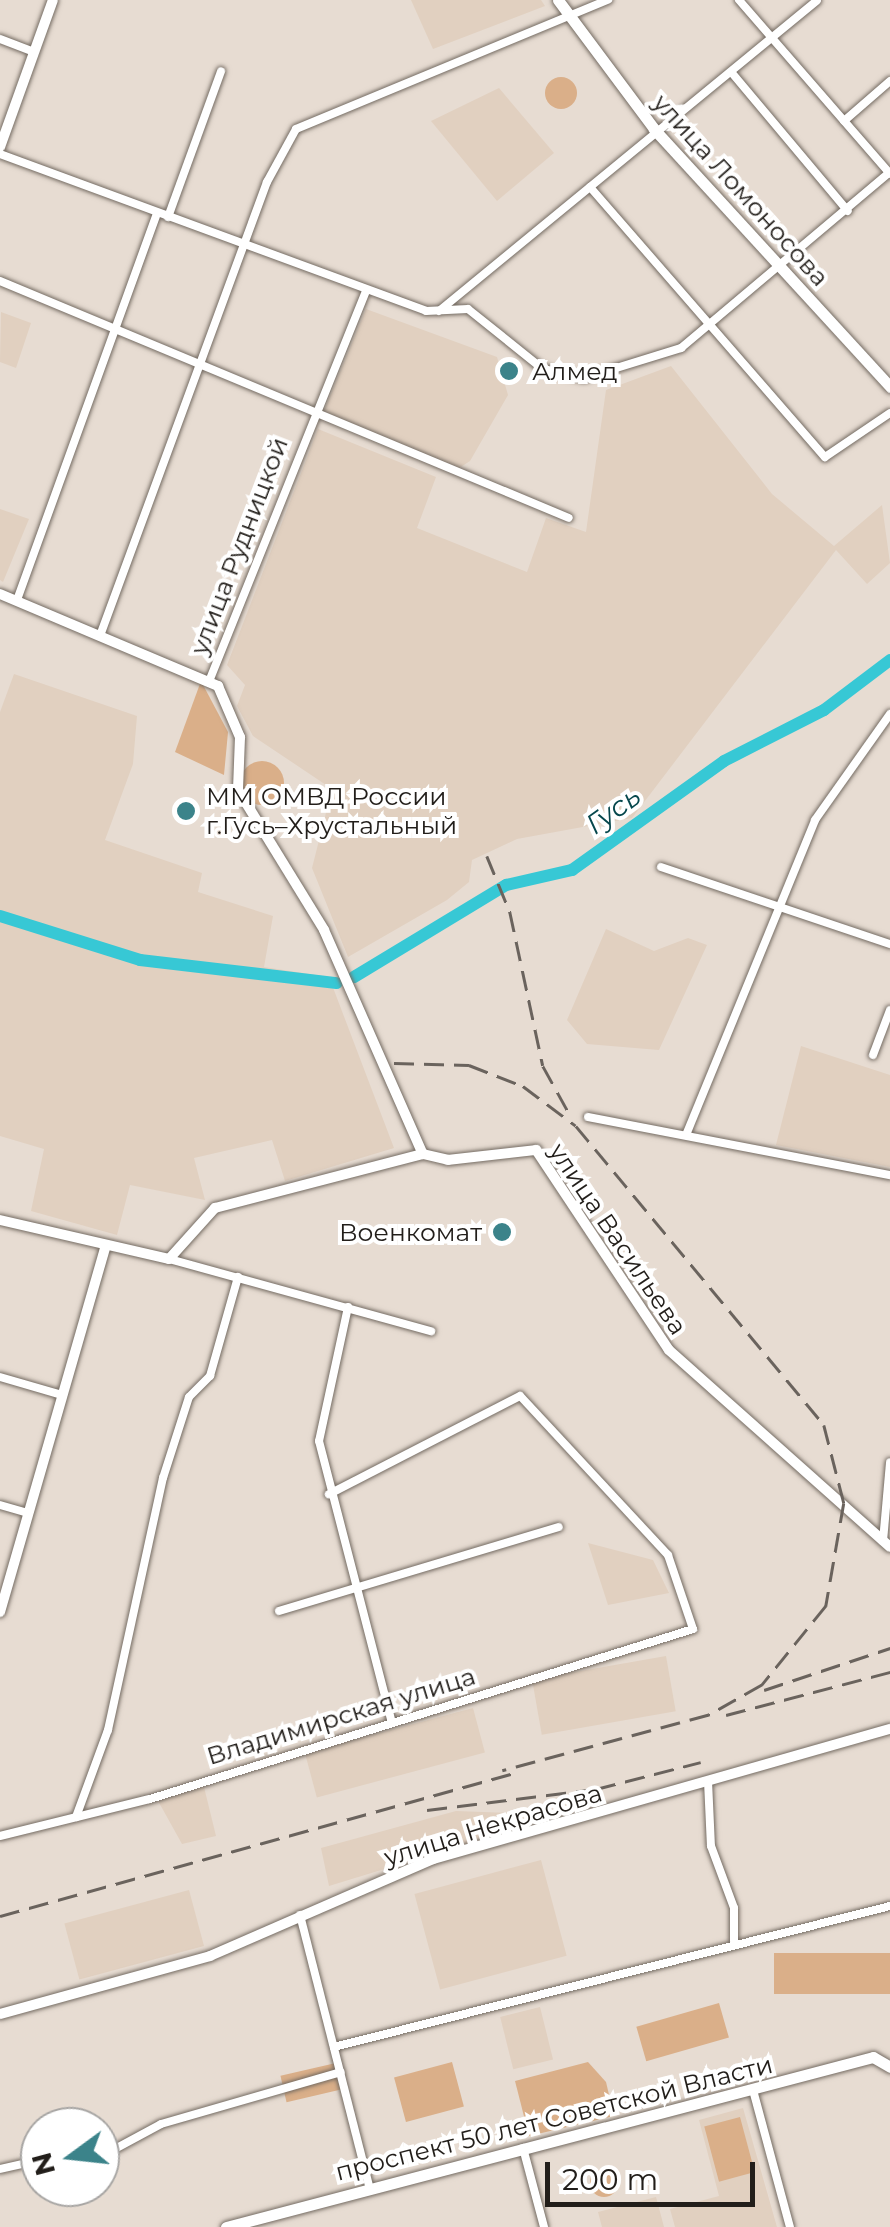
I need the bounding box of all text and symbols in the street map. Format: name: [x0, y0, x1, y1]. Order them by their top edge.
street label: улица Ломоносова: [647, 88, 835, 292]
place label: Алмед: [532, 356, 618, 386]
marker: Алмед: [496, 358, 522, 384]
street label: улица Рудницкой: [184, 433, 294, 659]
water label: Гусь: [579, 779, 647, 841]
place label: ММ ОМВД России г.Гусь–Хрустальный: [206, 782, 457, 841]
marker: ММ ОМВД России г.Гусь–Хрустальный: [175, 800, 197, 822]
street label: улица Васильева: [543, 1138, 693, 1340]
place label: Военкомат: [339, 1217, 482, 1247]
marker: Военкомат: [491, 1221, 513, 1243]
street label: Владимирская улица: [203, 1661, 479, 1771]
street label: улица Некрасова: [380, 1778, 606, 1872]
street label: проспект 50 лет Советской Власти: [332, 2049, 776, 2187]
north arrow: [20, 2107, 120, 2207]
scale bar: [550, 2142, 760, 2204]
text: N: [24, 2149, 62, 2180]
text: 200 m: [562, 2161, 658, 2198]

